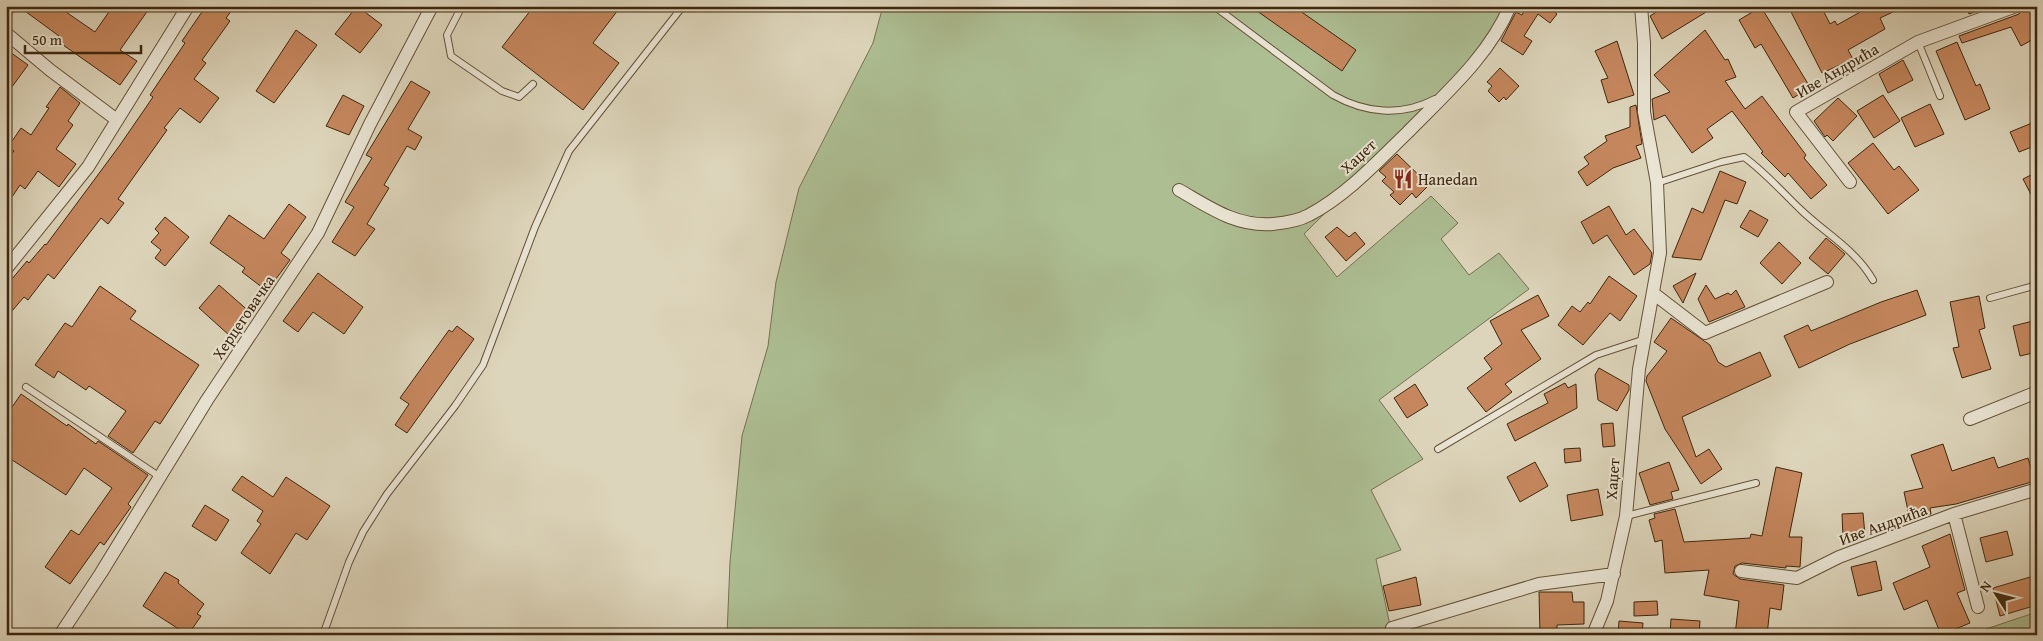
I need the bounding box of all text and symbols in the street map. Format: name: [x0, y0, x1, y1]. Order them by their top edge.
scale bar: [25, 22, 141, 54]
text: 50 m: [32, 29, 63, 50]
street label: Иве Андрића: [1791, 36, 1883, 103]
street label: Хаџет: [1335, 133, 1382, 179]
place label: Hanedan: [1418, 167, 1478, 191]
restaurant icon: Hanedan: [1392, 168, 1414, 190]
street label: Херцеговачка: [206, 270, 280, 364]
street label: Хаџет: [1599, 457, 1625, 501]
street label: Иве Андрића: [1836, 497, 1931, 551]
north arrow: [1970, 568, 2020, 618]
text: N: [1975, 576, 1997, 596]

